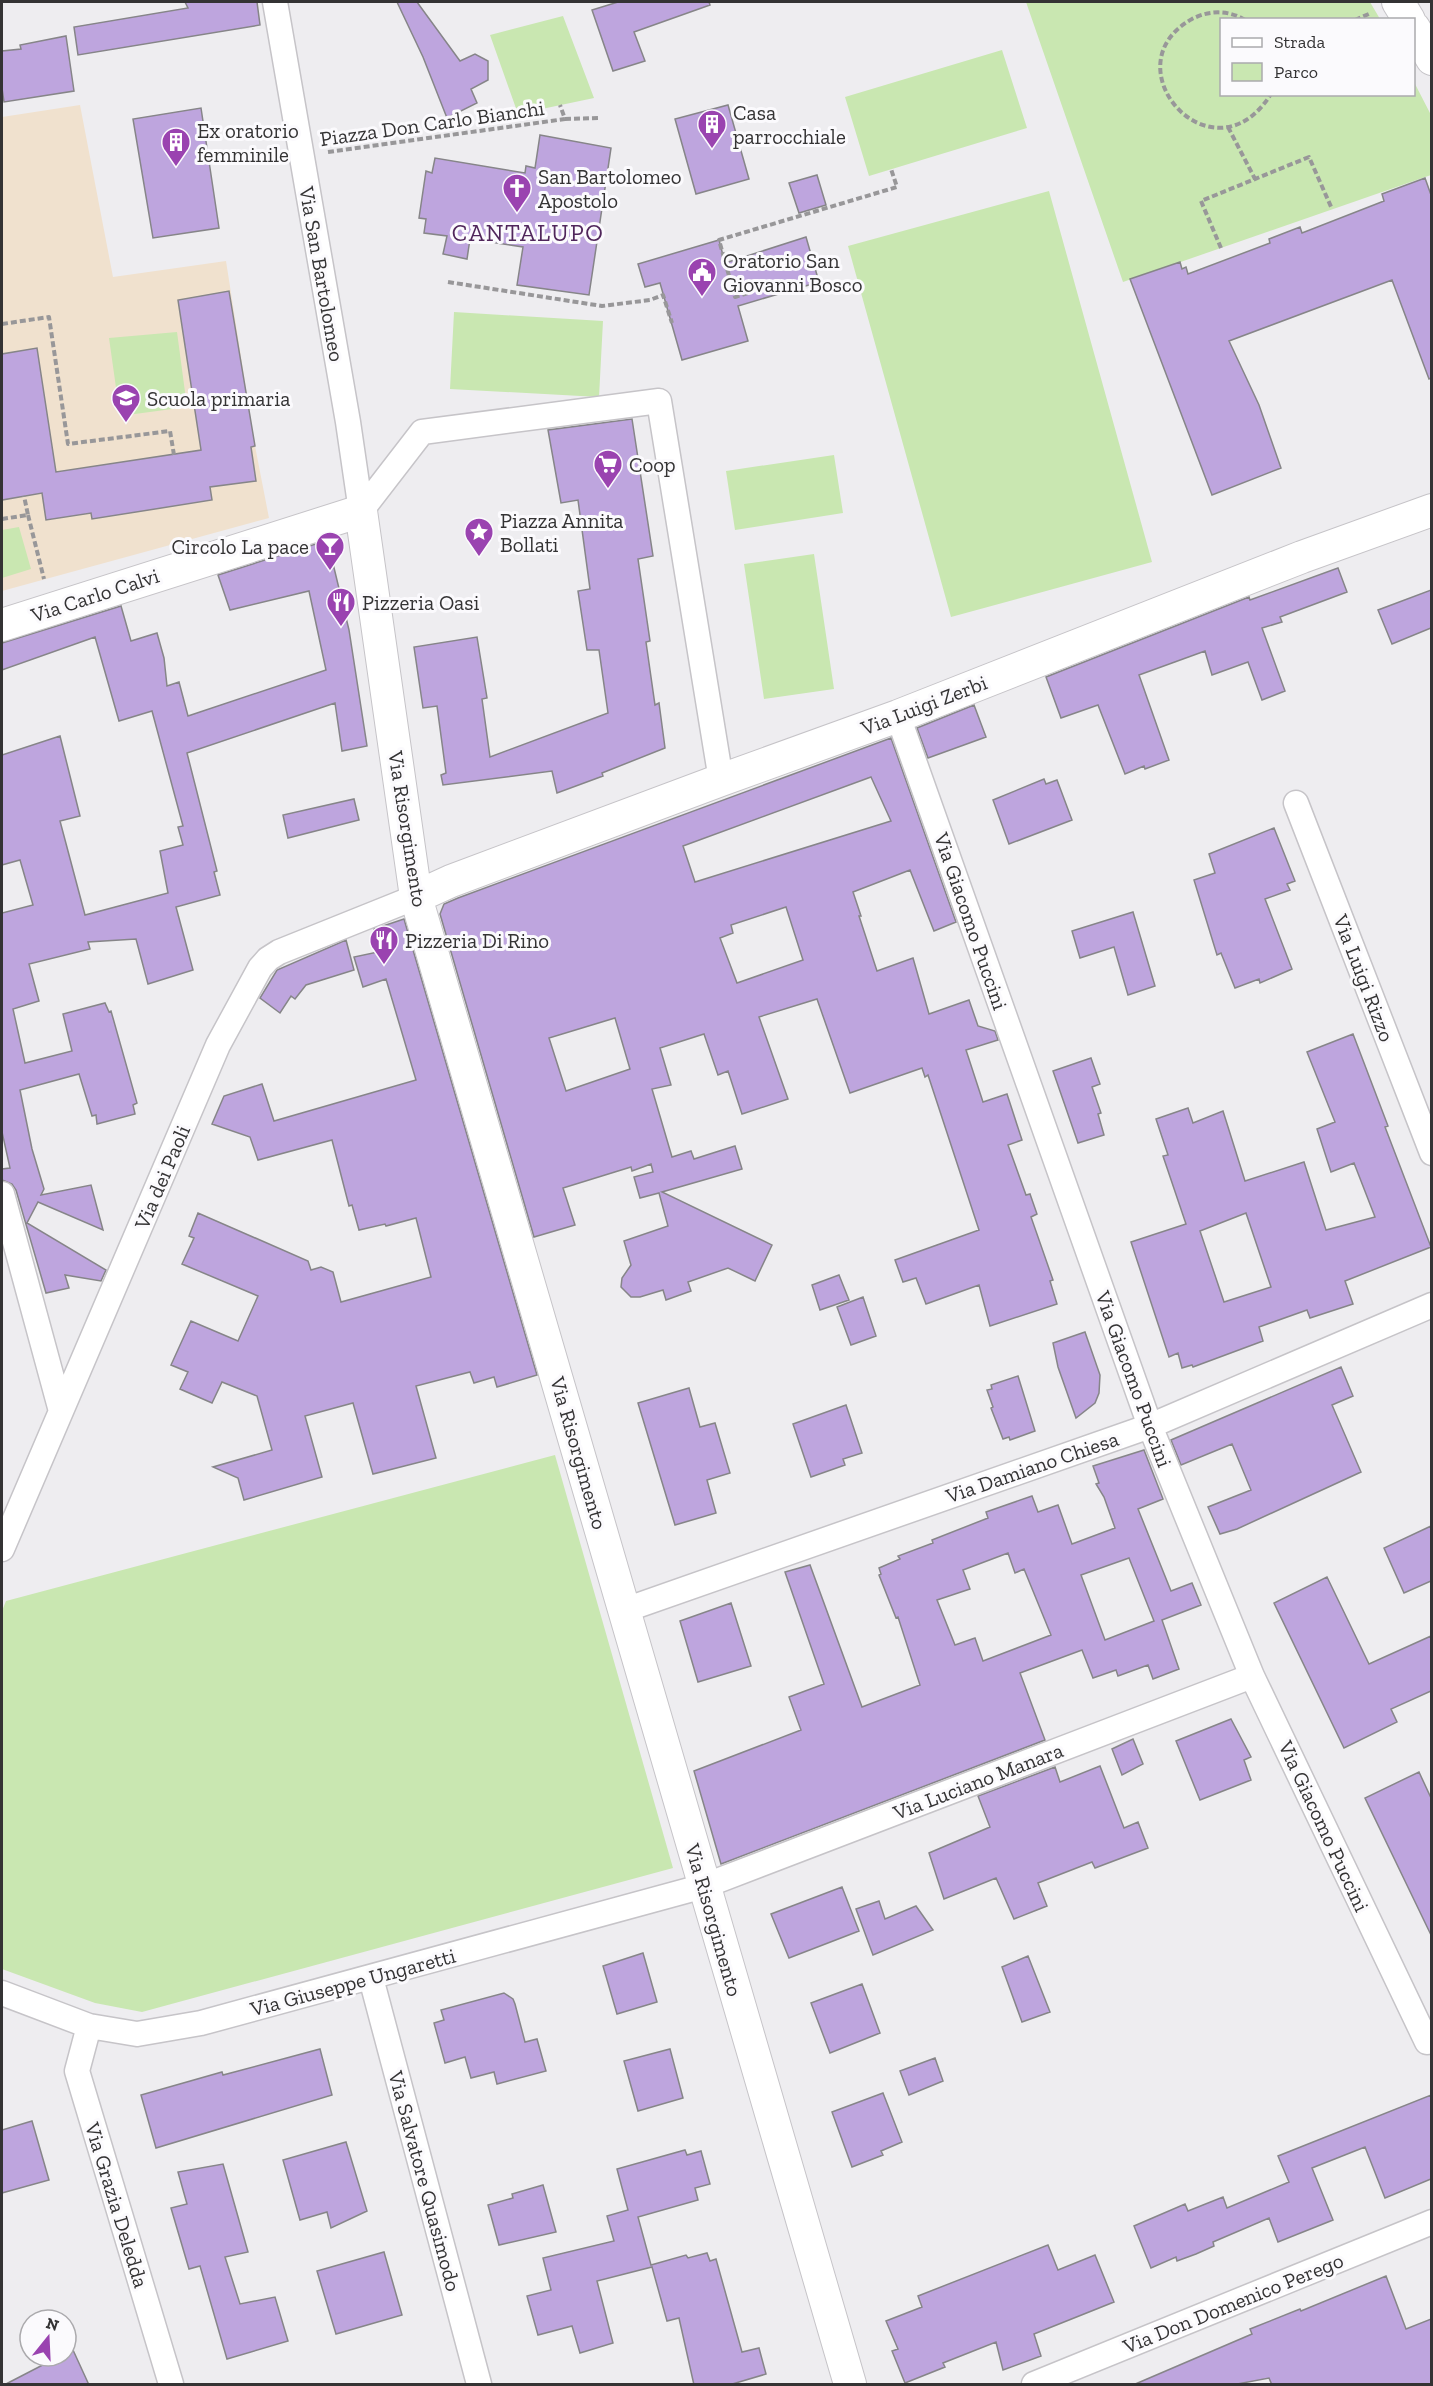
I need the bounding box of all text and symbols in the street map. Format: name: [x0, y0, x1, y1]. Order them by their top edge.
legend: [1220, 18, 1415, 96]
text: Strada: [1274, 31, 1325, 53]
text: Parco: [1274, 61, 1318, 83]
street label: Piazza Don Carlo Bianchi: [318, 95, 546, 151]
place label: Casa parrocchiale: [733, 100, 846, 149]
building icon: Casa parrocchiale: [696, 108, 728, 150]
place label: Ex oratorio femminile: [197, 118, 299, 167]
building icon: Ex oratorio femminile: [160, 126, 192, 168]
place label: San Bartolomeo Apostolo: [538, 164, 681, 213]
church icon: San Bartolomeo Apostolo: [501, 172, 533, 214]
street label: Via San Bartolomeo: [294, 183, 350, 364]
district label: CANTALUPO: [452, 218, 604, 247]
place label: Oratorio San Giovanni Bosco: [723, 248, 863, 297]
public building icon: Oratorio San Giovanni Bosco: [686, 256, 718, 298]
school or university icon: Scuola primaria: [110, 382, 142, 424]
place label: Scuola primaria: [147, 386, 290, 411]
supermarket icon: Coop: [592, 448, 624, 490]
place label: Coop: [629, 452, 676, 477]
place label: Piazza Annita Bollati: [500, 508, 623, 557]
place icon: Piazza Annita Bollati: [463, 516, 495, 558]
bar icon: Circolo La pace: [314, 530, 346, 572]
place label: Circolo La pace: [172, 534, 309, 559]
street label: Via Carlo Calvi: [27, 563, 162, 628]
restaurant icon: Pizzeria Oasi: [325, 586, 357, 628]
place label: Pizzeria Oasi: [362, 590, 479, 615]
street label: Via Luigi Zerbi: [857, 669, 991, 741]
street label: Via Risorgimento: [383, 748, 433, 909]
street label: Via Giacomo Puccini: [929, 828, 1013, 1013]
street label: Via Luigi Rizzo: [1328, 910, 1400, 1045]
restaurant icon: Pizzeria Di Rino: [368, 924, 400, 966]
place label: Pizzeria Di Rino: [405, 928, 549, 953]
street label: Via dei Paoli: [129, 1121, 195, 1234]
street label: Via Giacomo Puccini: [1090, 1287, 1178, 1471]
street label: Via Risorgimento: [545, 1373, 613, 1532]
street label: Via Damiano Chiesa: [941, 1426, 1122, 1509]
street label: Via Giacomo Puccini: [1273, 1736, 1375, 1916]
street label: Via Luciano Manara: [889, 1737, 1066, 1825]
street label: Via Risorgimento: [680, 1840, 748, 1999]
street label: Via Giuseppe Ungaretti: [247, 1943, 458, 2022]
street label: Via Salvatore Quasimodo: [383, 2067, 466, 2294]
street label: Via Grazia Deledda: [80, 2118, 154, 2291]
street label: Via Don Domenico Perego: [1118, 2247, 1347, 2359]
north arrow: [18, 2308, 78, 2368]
text: N: [44, 2313, 61, 2335]

